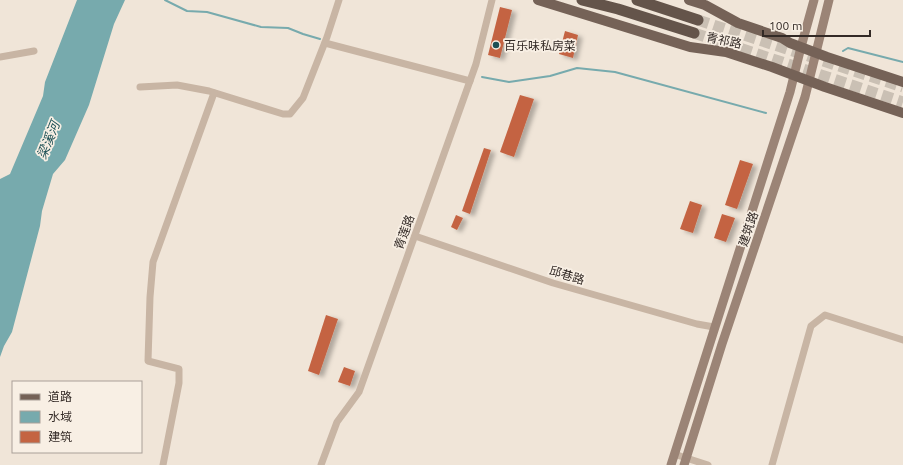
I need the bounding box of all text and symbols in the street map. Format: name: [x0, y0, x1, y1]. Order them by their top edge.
scale bar: [763, 12, 870, 38]
text: 100 m: [769, 19, 802, 32]
street label: 青祁路: [705, 30, 743, 50]
place label: 百乐味私房菜: [504, 39, 576, 52]
marker: 百乐味私房菜: [491, 40, 501, 50]
water label: 梁溪河: [34, 117, 63, 161]
street label: 建筑路: [736, 210, 760, 248]
street label: 青莲路: [392, 213, 416, 251]
street label: 邱巷路: [548, 264, 586, 286]
legend: [12, 381, 142, 453]
text: 道路: [48, 390, 72, 403]
text: 水域: [48, 410, 72, 423]
text: 建筑: [48, 430, 72, 443]

